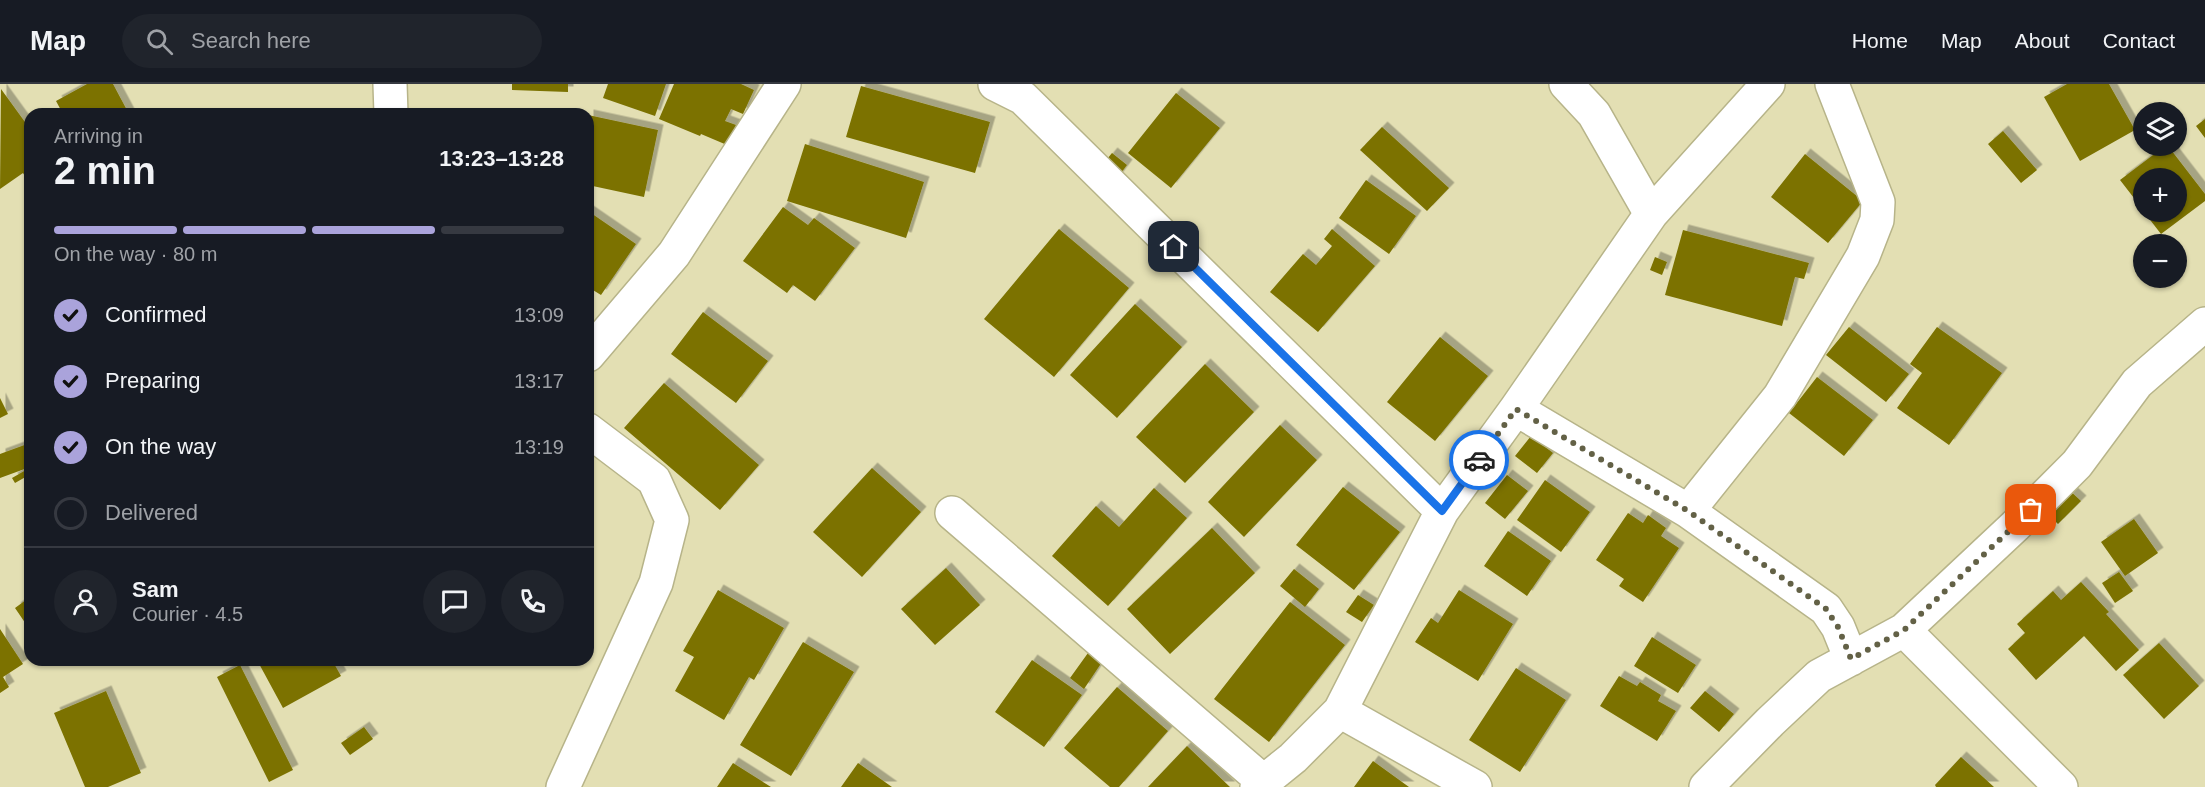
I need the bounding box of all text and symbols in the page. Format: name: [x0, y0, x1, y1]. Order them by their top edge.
search box: [122, 14, 542, 68]
text: Map: [30, 25, 86, 56]
icon: search: [143, 25, 176, 58]
text: Search here: [191, 28, 311, 53]
text: Home: [1852, 29, 1908, 52]
text: Map: [1941, 29, 1982, 52]
text: About: [2015, 29, 2070, 52]
text: Contact: [2103, 29, 2175, 52]
map controls: [2133, 102, 2187, 288]
button: layers: [2133, 102, 2187, 156]
text: Arriving in: [54, 125, 143, 147]
text: 13:23–13:28: [439, 146, 564, 171]
text: 2 min: [54, 149, 156, 192]
button: +: [2133, 168, 2187, 222]
pin: [1148, 221, 1199, 272]
icon: home: [1157, 230, 1190, 263]
button: −: [2133, 234, 2187, 288]
text: On the way · 80 m: [54, 243, 217, 265]
icon: check: [54, 299, 87, 332]
text: Confirmed: [105, 302, 206, 327]
text: 13:09: [514, 304, 564, 326]
icon: check: [54, 365, 87, 398]
text: Preparing: [105, 368, 200, 393]
text: 13:17: [514, 370, 564, 392]
courier: [1449, 430, 1509, 490]
icon: check: [54, 431, 87, 464]
text: On the way: [105, 434, 216, 459]
text: 13:19: [514, 436, 564, 458]
icon: car: [1463, 444, 1496, 477]
pin: [2005, 484, 2056, 535]
icon: bag: [2014, 493, 2047, 526]
text: Delivered: [105, 500, 198, 525]
button: person: [54, 570, 117, 633]
button: chat: [423, 570, 486, 633]
button: phone: [501, 570, 564, 633]
text: Sam: [132, 577, 178, 602]
text: Courier · 4.5: [132, 603, 243, 625]

